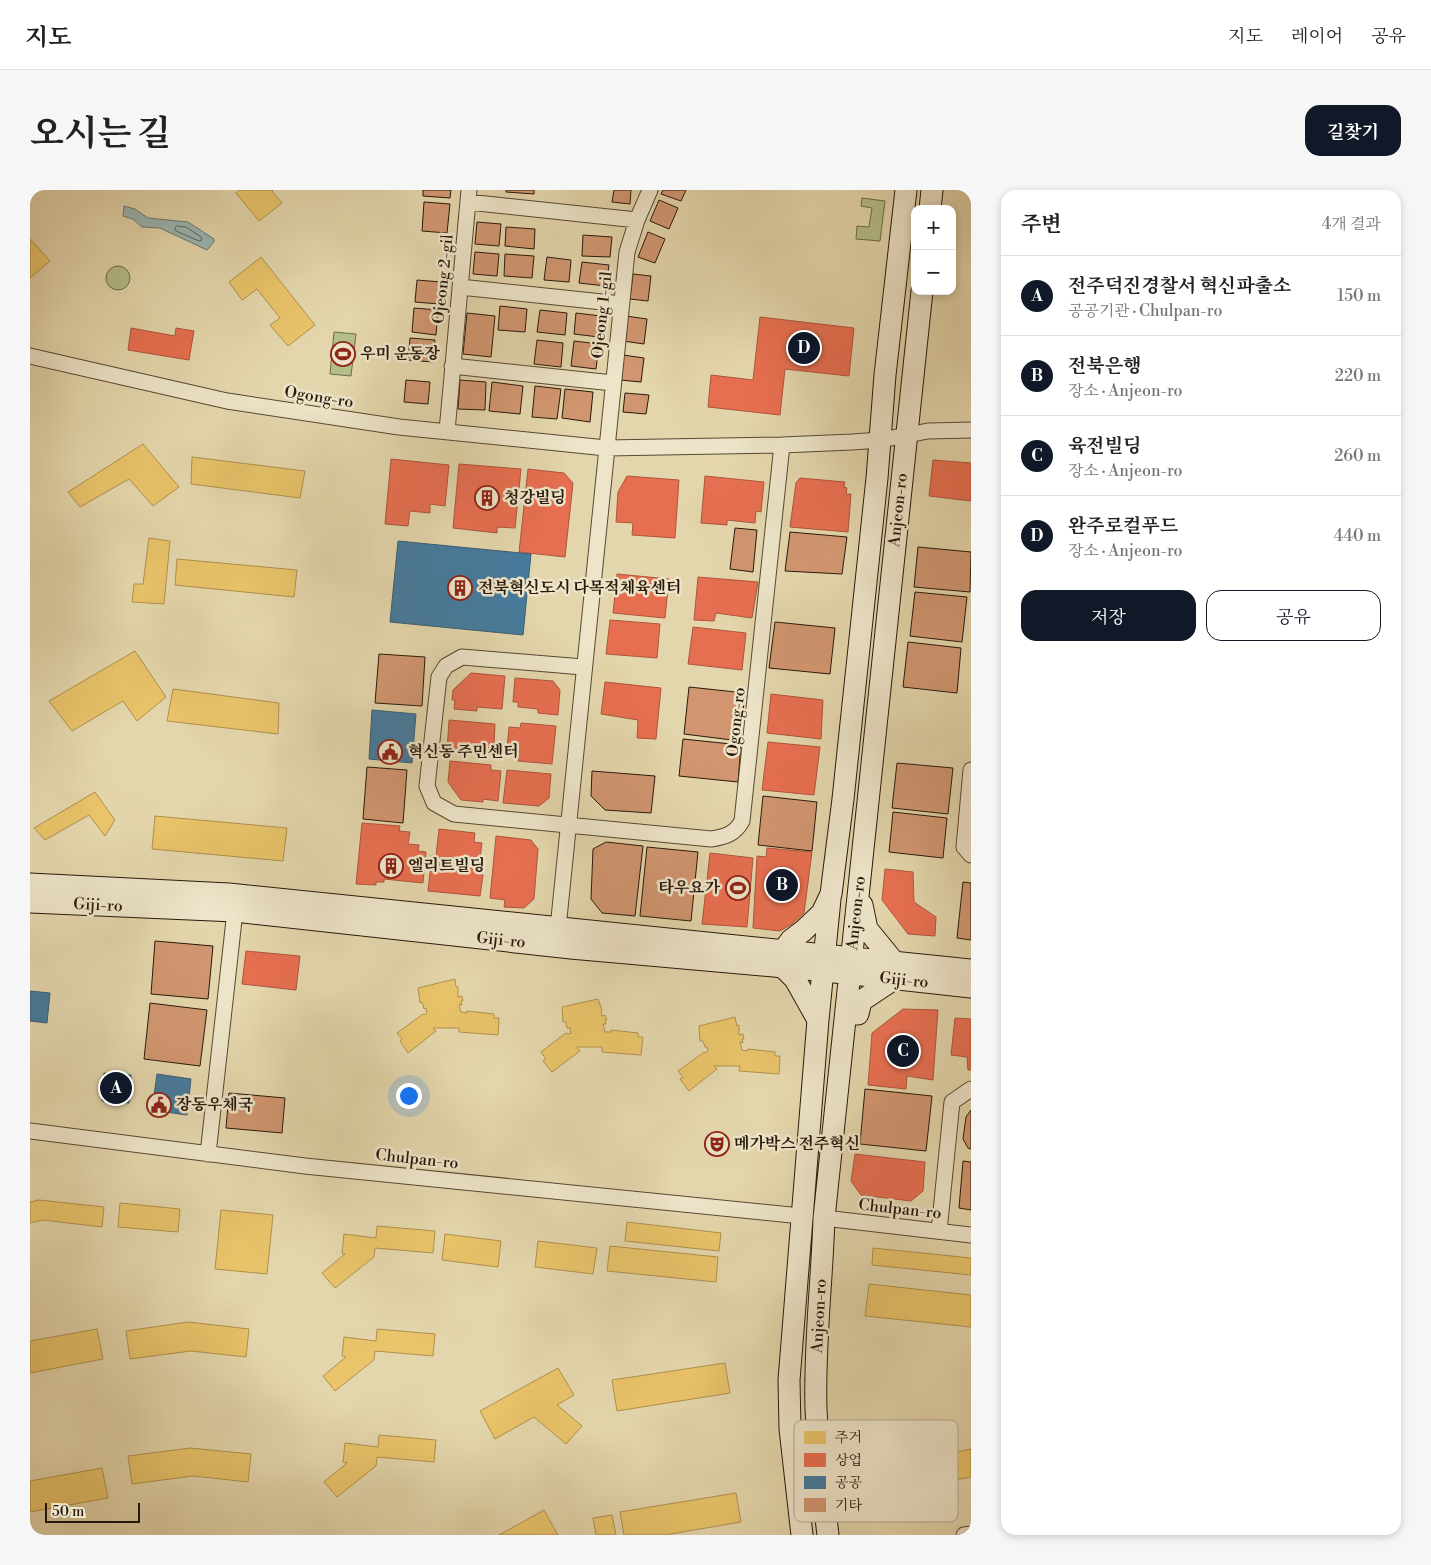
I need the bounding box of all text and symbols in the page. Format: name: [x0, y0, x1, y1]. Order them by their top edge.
text: 지도: [25, 23, 71, 53]
text: 지도: [1228, 25, 1263, 48]
text: 레이어: [1291, 25, 1343, 48]
text: 공유: [1371, 25, 1406, 48]
button: 길찾기: [1305, 105, 1401, 156]
text: 오시는 길: [30, 113, 171, 156]
map controls: [911, 205, 956, 295]
button: +: [911, 205, 956, 250]
text: 주변: [1021, 212, 1062, 238]
text: 4개 결과: [1322, 214, 1381, 234]
street label: Ojeong 2-gil: [428, 233, 458, 325]
button: −: [911, 250, 956, 295]
street label: Ojeong 1-gil: [587, 270, 617, 360]
text: 전주덕진경찰서 혁신파출소: [1068, 274, 1291, 298]
text: A: [1031, 286, 1043, 306]
text: 150 m: [1337, 286, 1381, 306]
text: 공공기관 · Chulpan-ro: [1068, 301, 1222, 321]
pin: D: [788, 329, 820, 367]
sports icon: 우미 운동장: [330, 341, 356, 367]
place label: 우미 운동장: [360, 344, 440, 364]
text: 전북은행: [1068, 354, 1141, 378]
text: B: [1031, 366, 1043, 386]
text: 220 m: [1335, 366, 1381, 386]
text: 장소 · Anjeon-ro: [1068, 381, 1183, 401]
street label: Ogong-ro: [283, 382, 355, 412]
text: 육전빌딩: [1068, 434, 1141, 458]
text: C: [1031, 446, 1043, 466]
text: 260 m: [1334, 446, 1381, 466]
text: 장소 · Anjeon-ro: [1068, 461, 1183, 481]
street label: Anjeon-ro: [884, 472, 912, 549]
building icon: 청강빌딩: [474, 485, 500, 511]
place label: 청강빌딩: [504, 488, 566, 508]
text: 완주로컬푸드: [1068, 514, 1178, 538]
text: D: [1031, 526, 1043, 546]
text: 440 m: [1334, 526, 1381, 546]
text: 장소 · Anjeon-ro: [1068, 541, 1183, 561]
building icon: 전북혁신도시 다목적체육센터: [447, 575, 473, 601]
place label: 전북혁신도시 다목적체육센터: [478, 578, 682, 598]
button: 저장: [1021, 590, 1196, 641]
button: 공유: [1206, 590, 1381, 641]
street label: Ogong-ro: [722, 686, 750, 758]
public building icon: 혁신동 주민센터: [377, 739, 403, 765]
place label: 혁신동 주민센터: [408, 742, 519, 762]
building icon: 엘리트빌딩: [378, 853, 404, 879]
place label: 엘리트빌딩: [408, 856, 485, 876]
pin: B: [766, 866, 798, 904]
sports icon: 타우요가: [725, 875, 751, 901]
street label: Anjeon-ro: [842, 875, 870, 952]
place label: 타우요가: [658, 878, 721, 898]
street label: Giji-ro: [73, 894, 123, 916]
street label: Giji-ro: [475, 927, 527, 953]
street label: Giji-ro: [878, 967, 930, 993]
pin: C: [887, 1032, 919, 1070]
pin: A: [100, 1069, 132, 1107]
your location: [396, 1083, 422, 1109]
public building icon: 장동우체국: [146, 1092, 172, 1118]
place label: 장동우체국: [176, 1095, 254, 1115]
theatre icon: 메가박스 전주혁신: [704, 1131, 730, 1157]
place label: 메가박스 전주혁신: [734, 1134, 860, 1154]
street label: Chulpan-ro: [375, 1145, 459, 1173]
street label: Chulpan-ro: [858, 1195, 942, 1223]
street label: Anjeon-ro: [807, 1278, 831, 1355]
legend: [794, 1420, 958, 1522]
text: 주거: [835, 1429, 862, 1447]
text: 상업: [835, 1452, 862, 1470]
text: 공공: [835, 1474, 863, 1492]
text: 기타: [835, 1497, 863, 1515]
scale bar: [45, 1500, 140, 1523]
text: 50 m: [52, 1503, 84, 1521]

